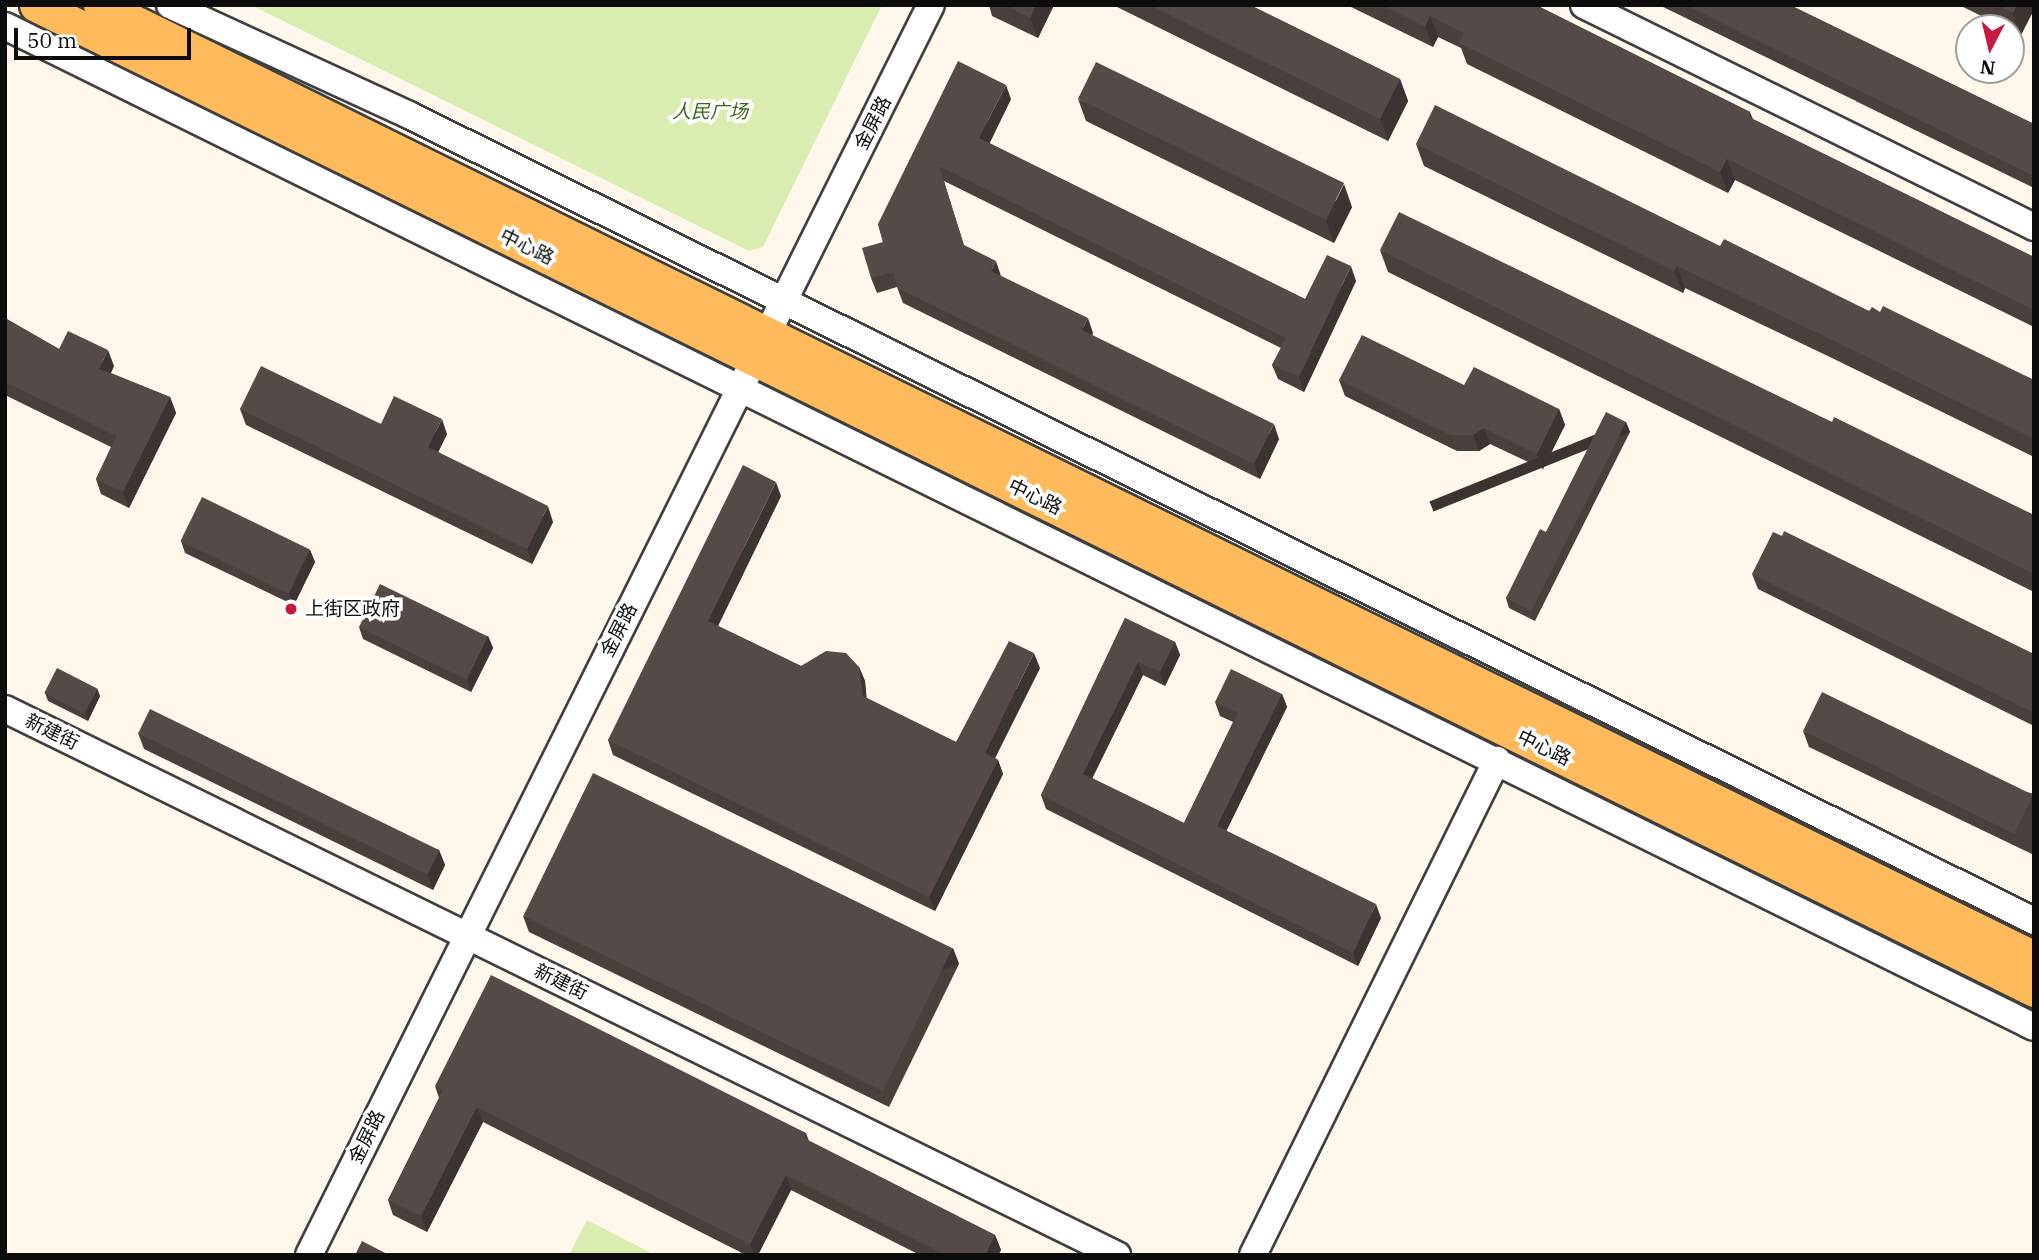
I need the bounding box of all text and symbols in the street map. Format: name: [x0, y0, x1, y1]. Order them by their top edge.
scale bar: [18, 14, 194, 58]
north arrow: [1955, 14, 2025, 84]
text: 50 m: [27, 26, 77, 54]
text: N: [1979, 55, 1997, 81]
street label: 金屏路: [850, 92, 896, 154]
park label: 人民广场: [672, 101, 748, 123]
street label: 中心路: [496, 224, 558, 270]
street label: 中心路: [1004, 474, 1066, 520]
place label: 上街区政府: [305, 598, 400, 620]
street label: 金屏路: [596, 599, 642, 661]
marker: 上街区政府: [283, 601, 299, 617]
street label: 新建街: [21, 709, 83, 755]
street label: 中心路: [1513, 725, 1575, 771]
street label: 新建街: [530, 959, 592, 1005]
street label: 金屏路: [344, 1106, 390, 1168]

